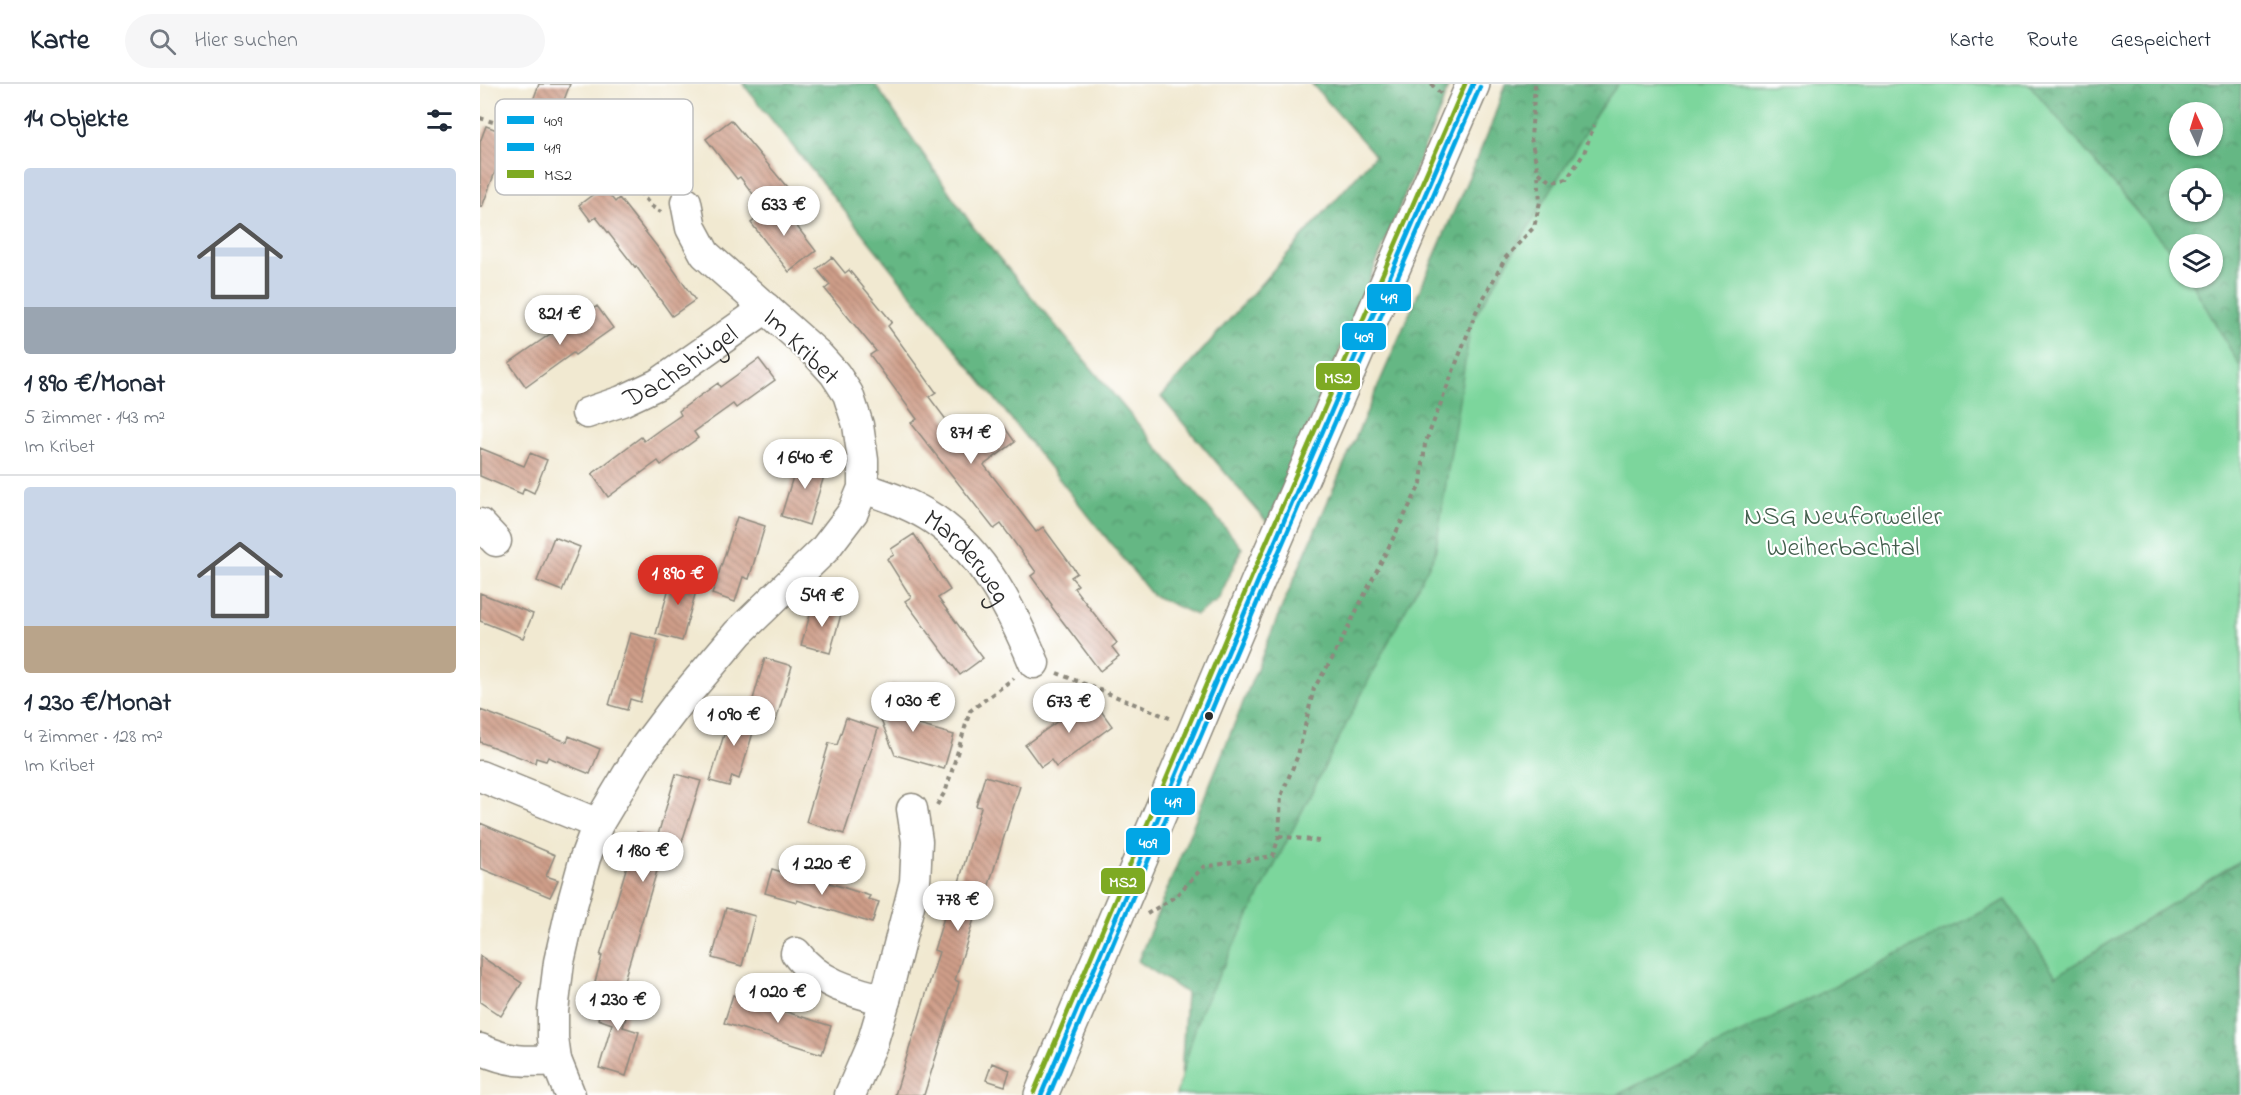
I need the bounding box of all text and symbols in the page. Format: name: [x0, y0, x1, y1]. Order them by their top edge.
search box: [125, 14, 545, 68]
text: Karte: [30, 21, 89, 62]
icon: search: [146, 25, 179, 58]
text: Hier suchen: [194, 25, 298, 57]
text: Karte: [1949, 26, 1994, 56]
text: Route: [2027, 26, 2078, 56]
text: Gespeichert: [2111, 26, 2211, 56]
legend: [495, 99, 693, 195]
text: 14 Objekte: [24, 101, 128, 139]
north arrow: [2169, 102, 2223, 156]
map controls: [2169, 102, 2223, 288]
icon: filters: [423, 104, 456, 137]
text: 409: [544, 110, 563, 134]
text: 419: [544, 137, 561, 161]
text: MS2: [544, 164, 572, 188]
button: locate: [2169, 168, 2223, 222]
pin: 633 €: [742, 186, 826, 237]
text: 633 €: [762, 191, 806, 220]
icon: home: [186, 207, 294, 315]
button: layers: [2169, 234, 2223, 288]
line badge: 419: [1366, 283, 1412, 312]
text: 419: [1380, 287, 1397, 311]
pin: 821 €: [518, 295, 602, 346]
text: 821 €: [539, 300, 581, 329]
street label: Im Kribet: [753, 300, 848, 395]
street label: Dachshügel: [617, 316, 747, 420]
line badge: 409: [1341, 322, 1387, 351]
text: 409: [1354, 326, 1373, 350]
line badge: MS2: [1315, 362, 1361, 391]
text: 1 890 €/Monat: [24, 366, 165, 404]
text: MS2: [1324, 367, 1352, 391]
text: 5 Zimmer · 143 m²: [24, 404, 165, 433]
pin: 871 €: [929, 414, 1013, 465]
text: 871 €: [950, 419, 992, 448]
text: Im Kribet: [24, 433, 95, 462]
pin: 1 640 €: [750, 439, 860, 490]
text: 1 640 €: [777, 444, 833, 473]
park label: NSG Neuforweiler Weiherbachtal: [1744, 498, 1943, 568]
street label: Marderweg: [915, 501, 1019, 612]
icon: home: [186, 526, 294, 634]
pin: 1 890 €: [623, 555, 733, 606]
text: 1 890 €: [652, 560, 704, 589]
pin: 549 €: [780, 577, 864, 628]
text: 549 €: [800, 582, 844, 611]
pin: 1 030 €: [858, 682, 968, 733]
pin: 673 €: [1027, 683, 1111, 734]
text: 1 230 €/Monat: [24, 685, 171, 723]
text: 1 030 €: [885, 687, 941, 716]
text: 673 €: [1047, 688, 1091, 717]
pin: 1 090 €: [679, 696, 789, 747]
text: 1 090 €: [707, 701, 761, 730]
unlabelled marker: [1203, 710, 1215, 722]
text: 4 Zimmer · 128 m²: [24, 723, 163, 752]
text: Im Kribet: [24, 752, 95, 781]
line badge: 419: [1150, 787, 1196, 816]
text: 419: [1164, 791, 1181, 815]
line badge: 409: [1125, 827, 1171, 856]
pin: 1 180 €: [588, 832, 698, 883]
text: 409: [1138, 832, 1157, 856]
text: 1 180 €: [617, 837, 669, 866]
pin: 1 220 €: [767, 845, 877, 896]
text: 1 220 €: [793, 850, 851, 879]
line badge: MS2: [1100, 867, 1146, 895]
text: MS2: [1109, 871, 1137, 895]
pin: 778 €: [916, 881, 1000, 932]
text: 778 €: [937, 886, 979, 915]
pin: 1 020 €: [723, 973, 833, 1024]
text: 1 020 €: [749, 978, 807, 1007]
pin: 1 230 €: [563, 981, 673, 1032]
text: 1 230 €: [589, 986, 647, 1015]

